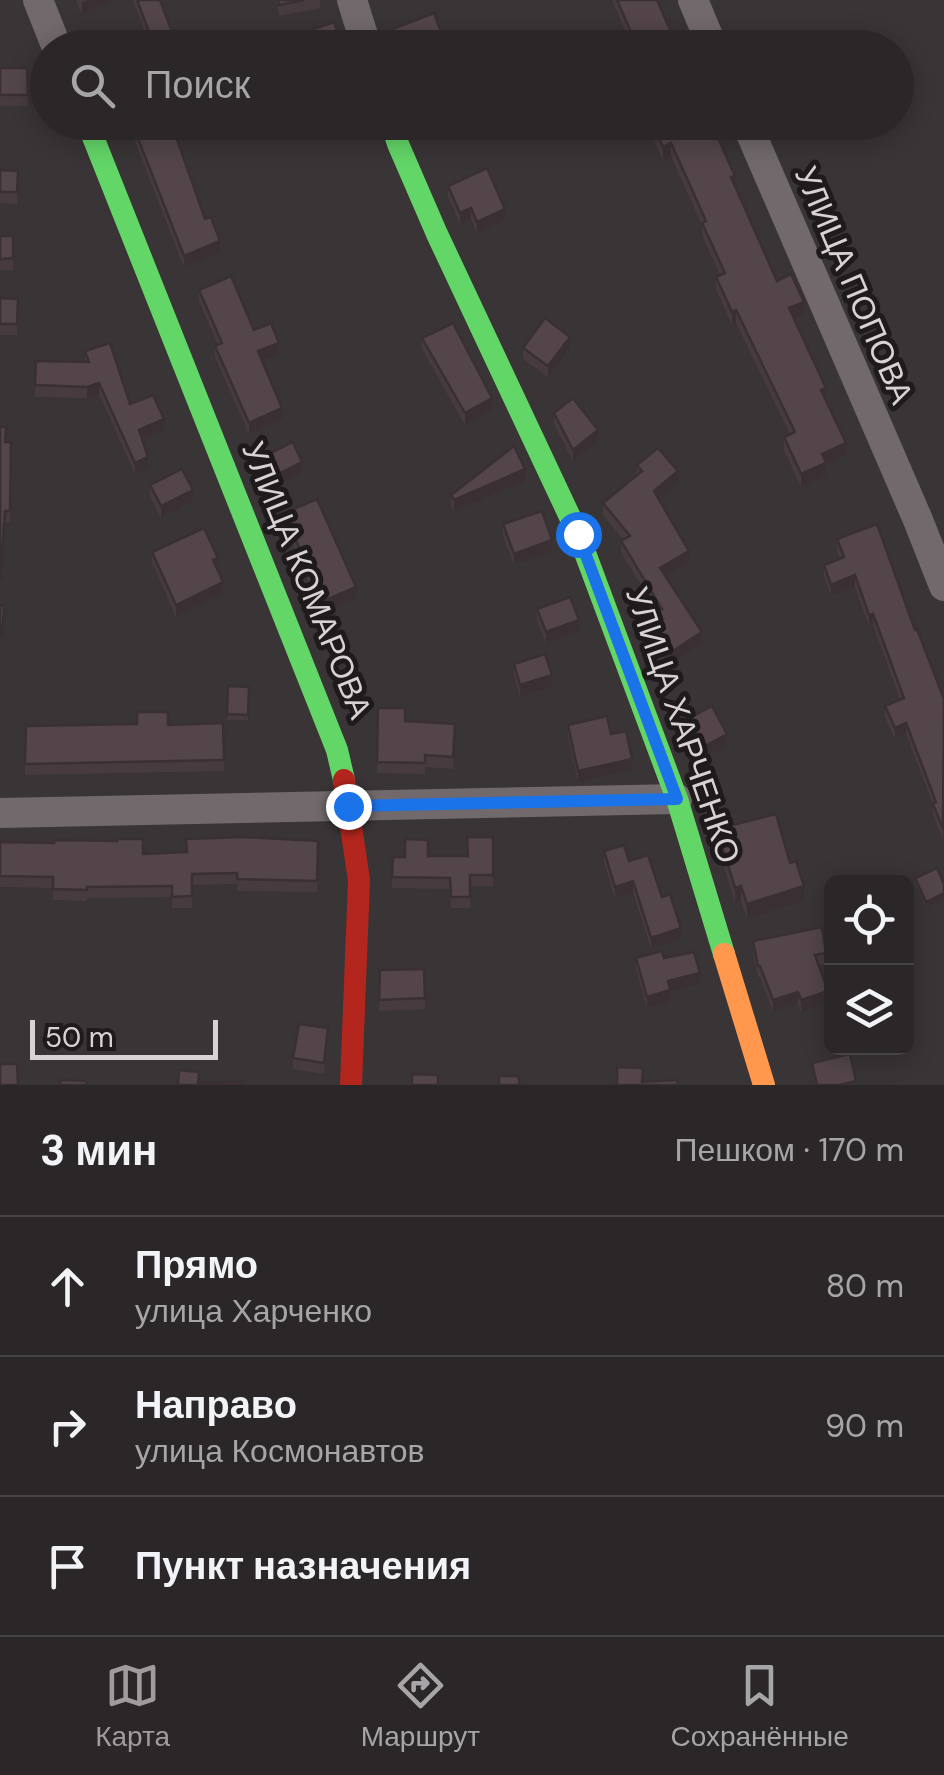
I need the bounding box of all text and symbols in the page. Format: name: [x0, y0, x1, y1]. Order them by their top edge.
search box: [30, 30, 914, 140]
icon: search: [65, 58, 120, 113]
text: Поиск: [145, 60, 250, 110]
street label: УЛИЦА ПОПОВА: [785, 160, 923, 411]
street label: УЛИЦА КОМАРОВА: [232, 435, 382, 725]
route start: [556, 512, 602, 558]
street label: УЛИЦА ХАРЧЕНКО: [616, 581, 750, 869]
route end: [326, 784, 372, 830]
map controls: [824, 875, 914, 1055]
button: locate: [824, 875, 914, 965]
button: layers: [824, 965, 914, 1055]
scale bar: [30, 1015, 218, 1060]
text: 50 m: [45, 1019, 114, 1056]
text: 3 мин: [40, 1123, 157, 1178]
text: Пешком · 170 m: [674, 1129, 904, 1171]
text: Прямо: [135, 1240, 258, 1290]
icon: ahead: [40, 1259, 95, 1314]
text: 80 m: [826, 1265, 904, 1307]
text: улица Харченко: [135, 1290, 372, 1332]
text: Направо: [135, 1380, 297, 1430]
icon: right: [40, 1399, 95, 1454]
text: 90 m: [825, 1405, 904, 1447]
text: улица Космонавтов: [135, 1430, 425, 1472]
icon: arrive: [40, 1539, 95, 1594]
text: Пункт назначения: [135, 1541, 471, 1591]
tab: Карта: [95, 1658, 170, 1755]
tab: Маршрут: [361, 1658, 480, 1755]
tab: Сохранённые: [670, 1658, 849, 1755]

